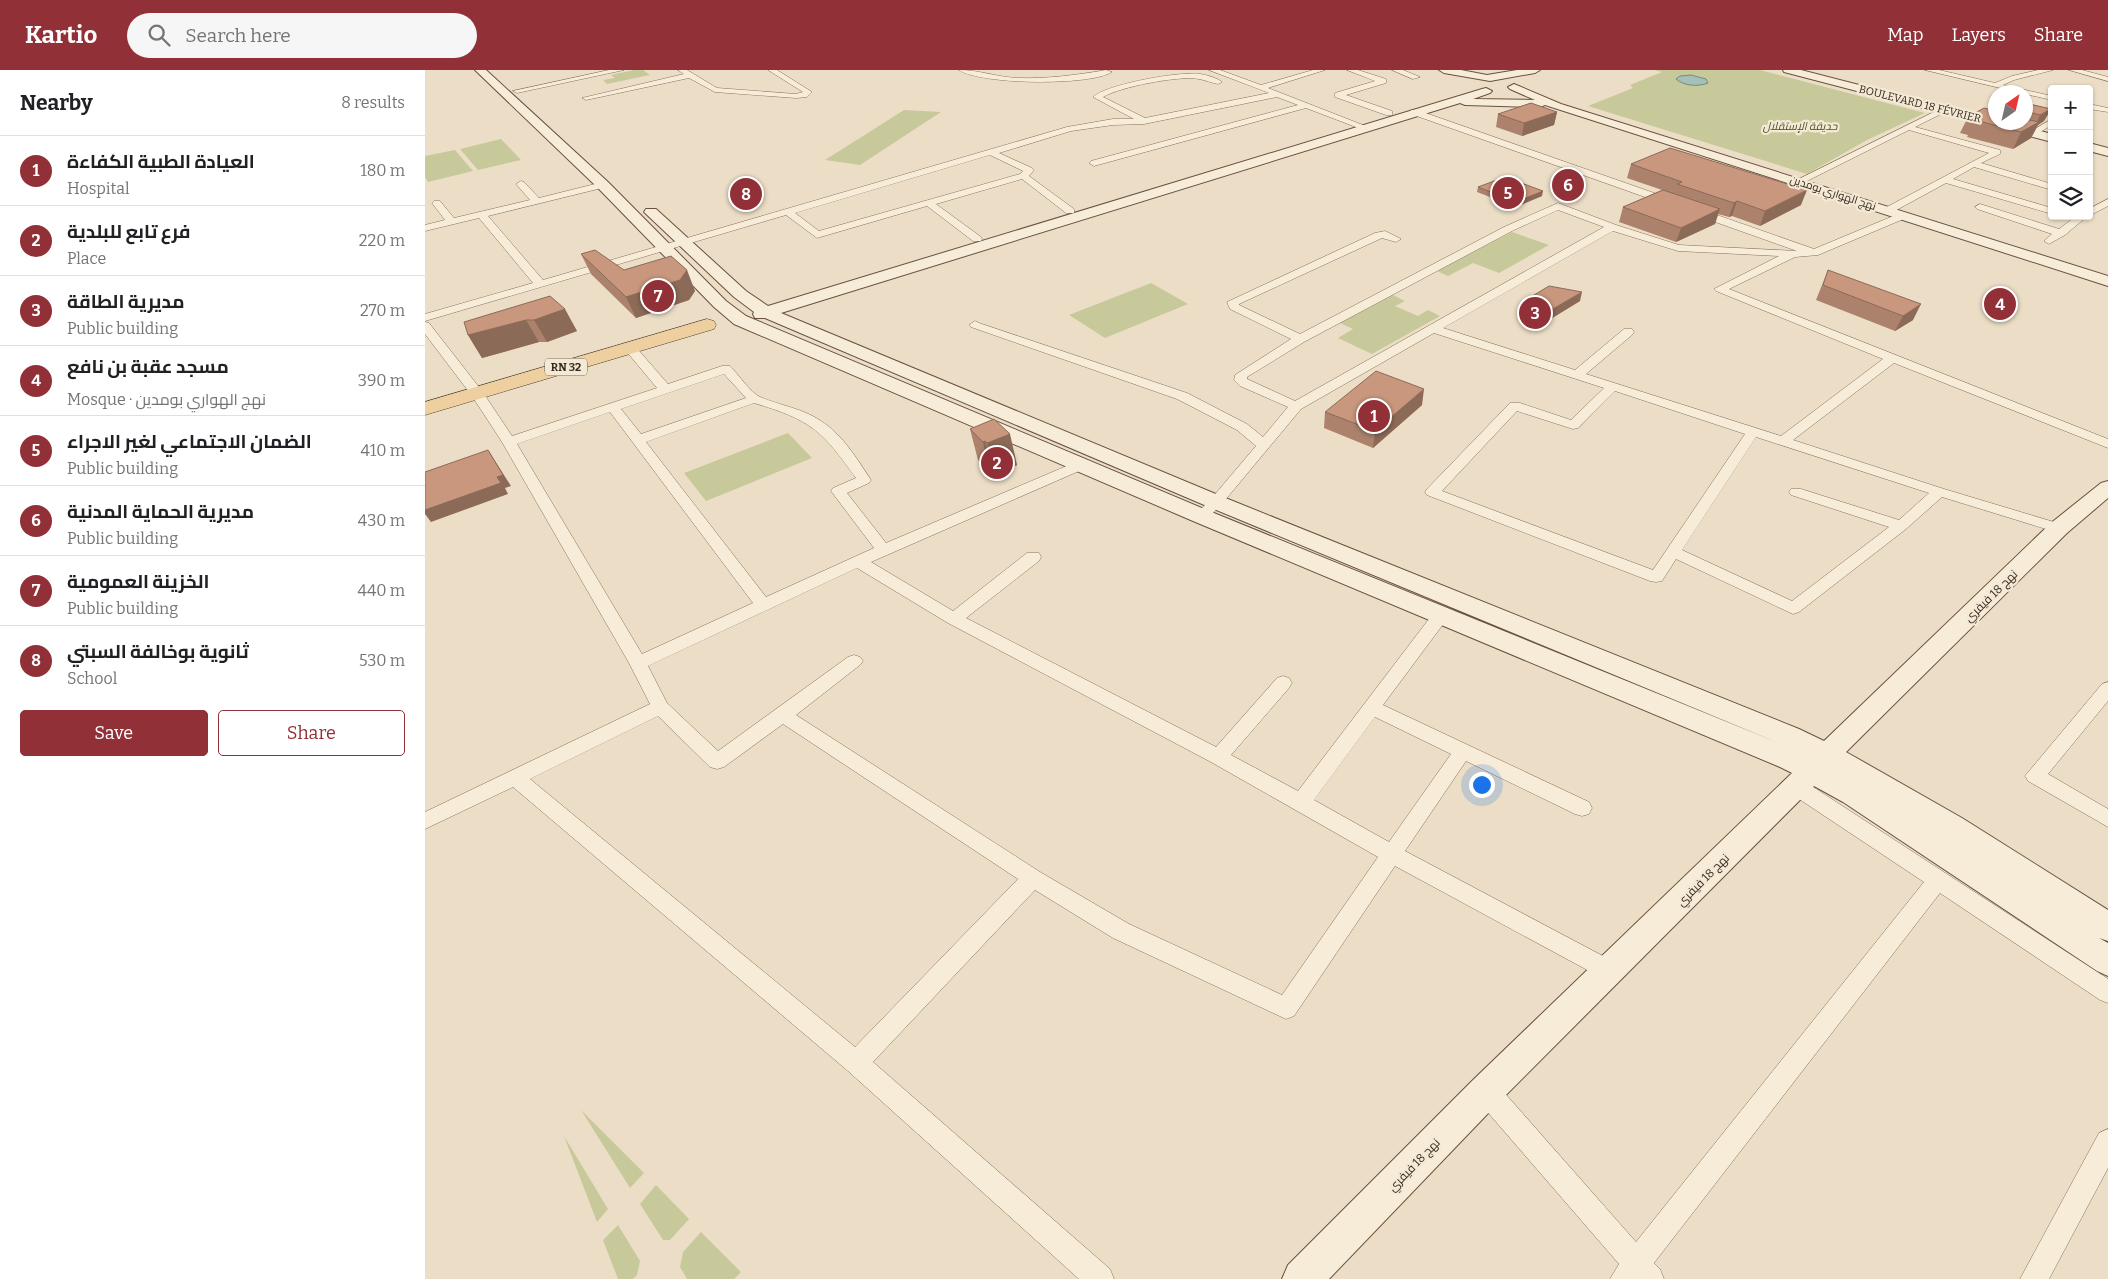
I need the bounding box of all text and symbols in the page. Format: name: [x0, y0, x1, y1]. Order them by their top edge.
search box: [127, 13, 477, 58]
text: Kartio: [25, 21, 97, 49]
icon: search: [145, 21, 173, 49]
text: Search here: [185, 24, 291, 47]
text: Map: [1887, 24, 1923, 46]
text: Layers: [1951, 24, 2006, 46]
text: Share: [2034, 24, 2083, 46]
street label: BOULEVARD 18 FÉVRIER: [1858, 82, 1983, 126]
north arrow: [1988, 85, 2033, 130]
map controls: [2048, 85, 2093, 220]
button: +: [2048, 85, 2093, 130]
text: Nearby: [20, 90, 93, 116]
text: 8 results: [341, 93, 405, 112]
park label: حديقة الإستقلال: [1763, 120, 1838, 133]
button: −: [2048, 130, 2093, 175]
text: العيادة الطبية الكفاءة: [67, 150, 255, 173]
text: 1: [33, 161, 39, 180]
text: 180 m: [360, 161, 405, 180]
pin: 6: [1552, 166, 1584, 204]
street label: نهج الهواري بومدين: [1788, 173, 1878, 215]
pin: 5: [1492, 174, 1524, 212]
pin: 8: [730, 175, 762, 213]
button: layers: [2048, 175, 2093, 220]
text: Hospital: [67, 179, 130, 198]
text: فرع تابع للبلدية: [67, 220, 190, 243]
text: 2: [31, 231, 41, 250]
text: 220 m: [359, 231, 405, 250]
text: Place: [67, 249, 106, 268]
pin: 7: [642, 277, 674, 315]
pin: 4: [1984, 285, 2016, 323]
text: مديرية الطاقة: [67, 290, 185, 313]
pin: 3: [1519, 294, 1551, 332]
text: 3: [31, 301, 41, 320]
text: 270 m: [360, 301, 405, 320]
text: Public building: [67, 319, 178, 338]
text: مسجد عقبة بن نافع: [67, 355, 229, 378]
road number: RN 32: [545, 358, 587, 376]
text: 4: [31, 371, 41, 390]
text: 390 m: [358, 371, 405, 390]
text: Mosque · نهج الهواري بومدين: [67, 390, 266, 409]
pin: 1: [1358, 397, 1390, 435]
text: الضمان الاجتماعي لغير الاجراء: [67, 430, 312, 453]
text: 5: [32, 441, 40, 460]
text: 410 m: [360, 441, 405, 460]
pin: 2: [981, 444, 1013, 482]
text: Public building: [67, 459, 178, 478]
text: مديرية الحماية المدنية: [67, 500, 254, 523]
text: 6: [31, 511, 41, 530]
text: 430 m: [358, 511, 405, 530]
text: Public building: [67, 529, 178, 548]
street label: نهج 18 فيفري: [1962, 567, 2023, 627]
text: الخزينة العمومية: [67, 570, 209, 593]
text: 7: [32, 581, 40, 600]
text: 440 m: [358, 581, 405, 600]
text: Public building: [67, 599, 178, 618]
text: ثانوية بوخالفة السبتي: [67, 640, 249, 663]
text: 8: [31, 651, 41, 670]
text: 530 m: [359, 651, 405, 670]
text: School: [67, 669, 117, 688]
button: Save: [20, 710, 208, 756]
button: Share: [218, 710, 405, 756]
your location: [1469, 772, 1495, 798]
street label: نهج 18 فيفري: [1674, 851, 1734, 911]
street label: نهج 18 فيفري: [1385, 1136, 1445, 1197]

